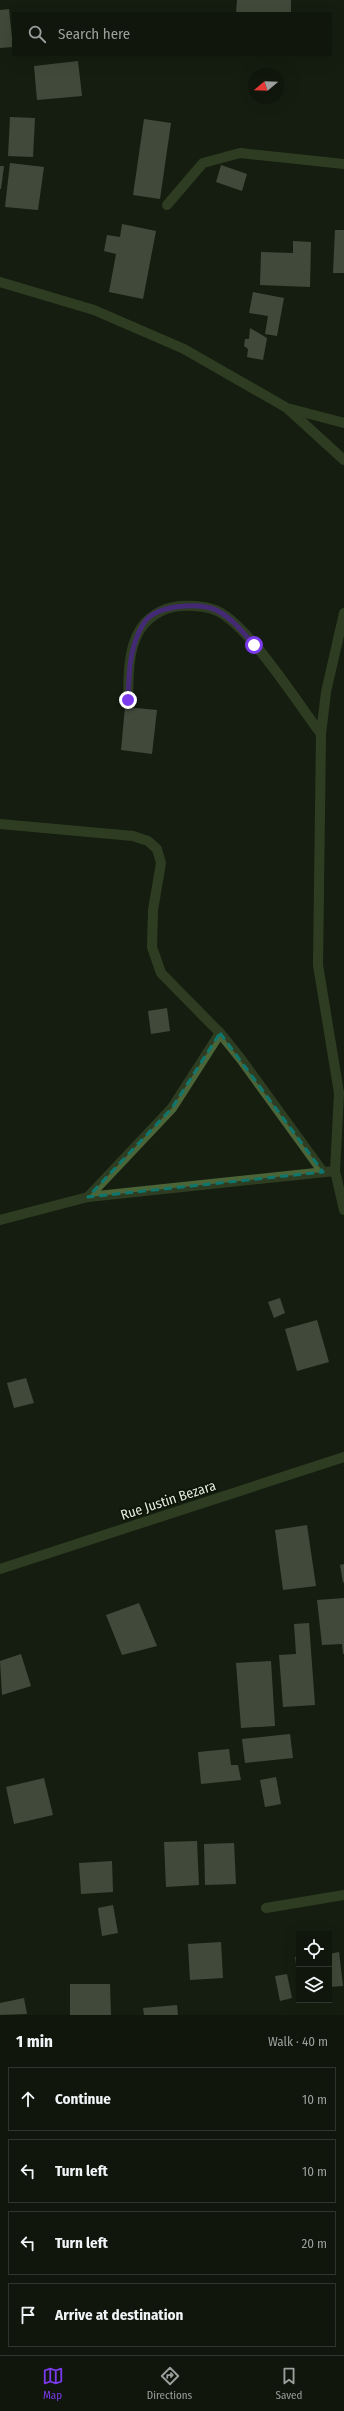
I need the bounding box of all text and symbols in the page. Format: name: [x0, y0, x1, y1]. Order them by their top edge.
search box: [12, 12, 332, 56]
icon: search: [26, 23, 48, 45]
text: Search here: [58, 25, 130, 43]
north arrow: [248, 68, 284, 104]
route start: [245, 636, 263, 654]
route end: [119, 691, 137, 709]
street label: Rue Justin Bezara: [118, 1477, 218, 1524]
map controls: [296, 1931, 332, 2003]
button: locate: [296, 1931, 332, 1967]
button: layers: [296, 1967, 332, 2003]
text: 1 min: [16, 2031, 53, 2052]
text: Walk · 40 m: [268, 2034, 328, 2049]
icon: ahead: [17, 2088, 39, 2110]
text: Continue: [55, 2090, 111, 2108]
text: 10 m: [302, 2092, 327, 2107]
icon: left: [17, 2160, 39, 2182]
text: Turn left: [55, 2162, 108, 2180]
text: 10 m: [302, 2164, 327, 2179]
icon: left: [17, 2232, 39, 2254]
text: Turn left: [55, 2234, 108, 2252]
text: 20 m: [301, 2236, 327, 2251]
icon: arrive: [17, 2304, 39, 2326]
text: Arrive at destination: [55, 2306, 183, 2324]
tab: Map: [42, 2365, 64, 2402]
tab: Directions: [147, 2365, 192, 2402]
tab: Saved: [276, 2365, 302, 2402]

